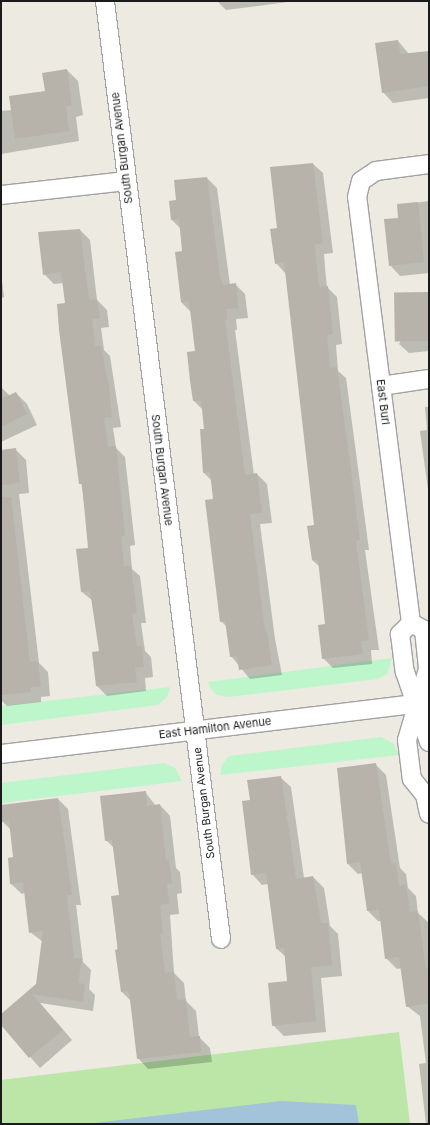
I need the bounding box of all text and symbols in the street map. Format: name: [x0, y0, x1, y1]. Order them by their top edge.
street label: South Burgan Avenue: [109, 92, 135, 204]
street label: East Burl: [374, 378, 392, 426]
street label: South Burgan Avenue: [149, 414, 175, 526]
street label: East Hamilton Avenue: [158, 715, 272, 741]
street label: South Burgan Avenue: [191, 747, 217, 859]

